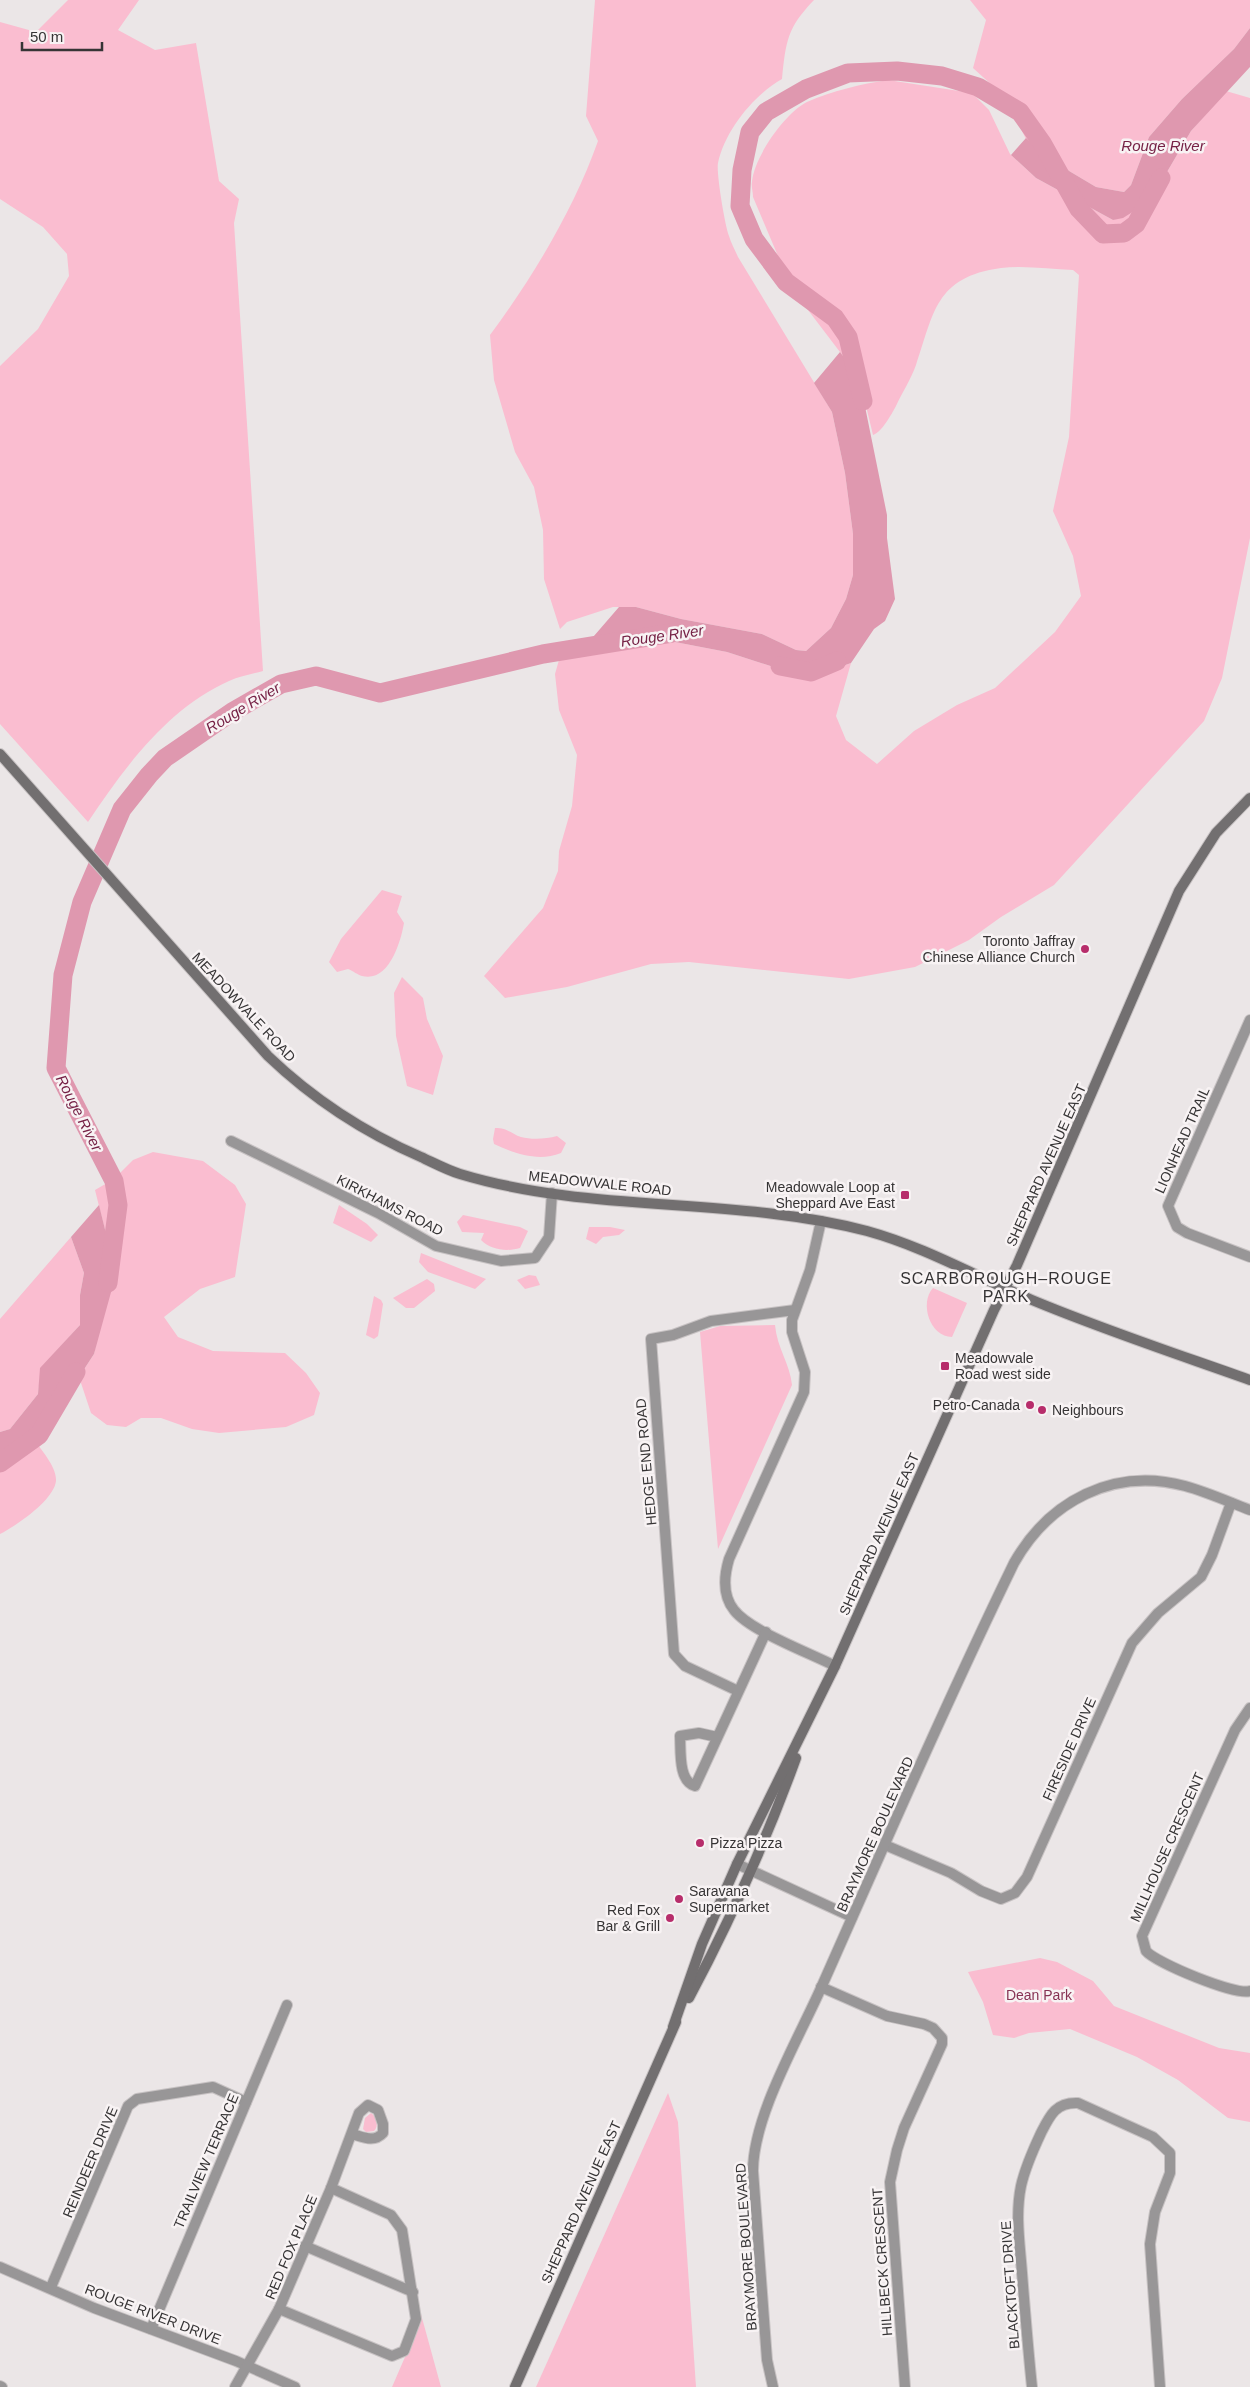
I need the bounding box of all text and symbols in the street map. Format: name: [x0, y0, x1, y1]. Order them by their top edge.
scale bar: [22, 20, 102, 52]
text: 50 m: [30, 28, 63, 45]
water label: Rouge River: [1121, 137, 1206, 154]
water label: Rouge River: [619, 621, 705, 650]
water label: Rouge River: [203, 678, 284, 736]
place label: Toronto Jaffray Chinese Alliance Church: [922, 933, 1075, 965]
marker: Toronto Jaffray Chinese Alliance Church: [1079, 943, 1091, 955]
street label: MEADOWVALE ROAD: [189, 949, 299, 1065]
water label: Rouge River: [53, 1072, 106, 1155]
street label: SHEPPARD AVENUE EAST: [1003, 1081, 1089, 1249]
street label: LIONHEAD TRAIL: [1151, 1084, 1213, 1196]
street label: MEADOWVALE ROAD: [528, 1168, 672, 1198]
street label: KIRKHAMS ROAD: [334, 1171, 446, 1239]
place label: Meadowvale Loop at Sheppard Ave East: [766, 1179, 895, 1211]
marker: Meadowvale Loop at Sheppard Ave East: [899, 1189, 911, 1201]
district label: SCARBOROUGH–ROUGE PARK: [900, 1270, 1112, 1305]
place label: Meadowvale Road west side: [955, 1350, 1051, 1382]
marker: Meadowvale Road west side: [939, 1360, 951, 1372]
place label: Petro-Canada: [933, 1397, 1020, 1413]
street label: HEDGE END ROAD: [632, 1398, 660, 1526]
marker: Petro-Canada: [1024, 1399, 1036, 1411]
place label: Neighbours: [1052, 1402, 1124, 1418]
marker: Neighbours: [1036, 1404, 1048, 1416]
street label: SHEPPARD AVENUE EAST: [836, 1450, 922, 1618]
street label: FIRESIDE DRIVE: [1039, 1695, 1099, 1803]
street label: BRAYMORE BOULEVARD: [833, 1754, 917, 1914]
street label: MILLHOUSE CRESCENT: [1127, 1769, 1207, 1924]
place label: Pizza Pizza: [710, 1835, 783, 1851]
marker: Pizza Pizza: [694, 1837, 706, 1849]
place label: Saravana Supermarket: [689, 1883, 769, 1915]
marker: Saravana Supermarket: [673, 1893, 685, 1905]
place label: Red Fox Bar & Grill: [596, 1902, 660, 1934]
marker: Red Fox Bar & Grill: [664, 1912, 676, 1924]
park label: Dean Park: [1006, 1987, 1073, 2003]
street label: TRAILVIEW TERRACE: [170, 2091, 242, 2231]
street label: REINDEER DRIVE: [59, 2104, 121, 2220]
street label: SHEPPARD AVENUE EAST: [538, 2118, 624, 2286]
street label: BRAYMORE BOULEVARD: [732, 2162, 760, 2332]
street label: HILLBECK CRESCENT: [869, 2187, 895, 2337]
street label: RED FOX PLACE: [262, 2192, 320, 2302]
street label: BLACKTOFT DRIVE: [998, 2220, 1022, 2350]
street label: ROUGE RIVER DRIVE: [83, 2281, 223, 2347]

